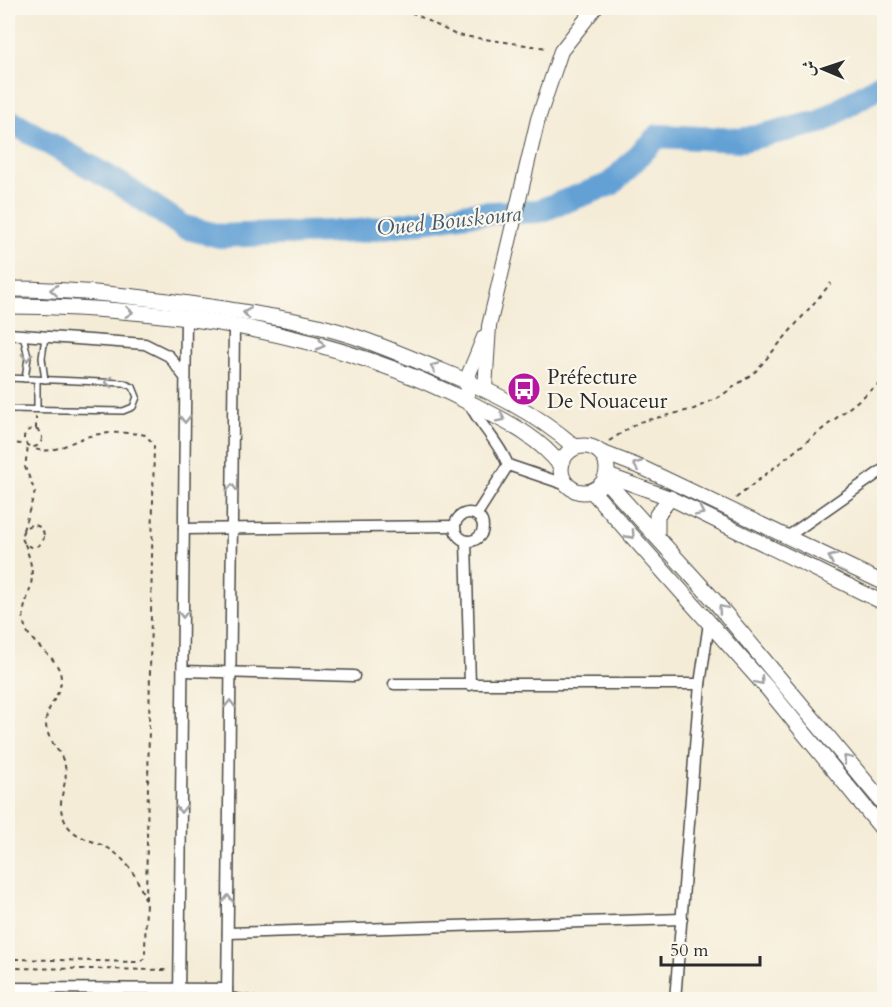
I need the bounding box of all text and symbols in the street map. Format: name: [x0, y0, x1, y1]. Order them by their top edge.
north arrow: [793, 39, 853, 99]
text: ش: [798, 60, 820, 77]
water label: Oued Bouskoura: [375, 198, 523, 244]
one-way arrow: [49, 284, 58, 297]
one-way arrow: [124, 306, 133, 319]
one-way arrow: [243, 307, 252, 319]
one-way arrow: [315, 338, 326, 350]
one-way arrow: [21, 352, 33, 361]
one-way arrow: [429, 362, 440, 374]
place label: Préfecture De Nouaceur: [547, 363, 668, 416]
bus stop icon: Préfecture De Nouaceur: [506, 371, 542, 407]
one-way arrow: [104, 376, 113, 389]
one-way arrow: [495, 411, 505, 422]
one-way arrow: [179, 414, 191, 423]
one-way arrow: [632, 460, 643, 472]
one-way arrow: [226, 484, 238, 493]
one-way arrow: [693, 505, 704, 517]
one-way arrow: [624, 528, 635, 538]
one-way arrow: [827, 554, 838, 566]
one-way arrow: [718, 605, 729, 616]
one-way arrow: [177, 609, 189, 618]
one-way arrow: [753, 674, 764, 684]
one-way arrow: [224, 700, 236, 709]
one-way arrow: [843, 755, 854, 766]
one-way arrow: [175, 804, 187, 813]
one-way arrow: [222, 895, 234, 904]
scale bar: [661, 929, 760, 967]
text: 50 m: [670, 938, 709, 963]

